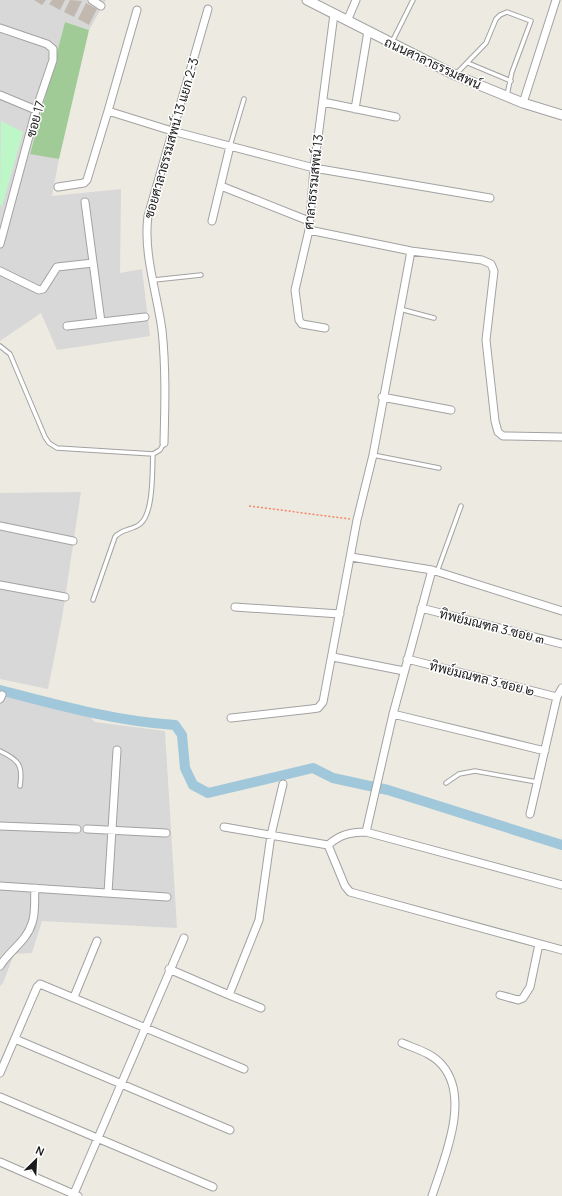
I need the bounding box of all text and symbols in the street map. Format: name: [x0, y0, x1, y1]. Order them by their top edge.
street label: ถนนศาลาธรรมสพน์: [382, 33, 484, 93]
street label: ซอยศาลาธรรมสพน์ 13 แยก 2-3: [139, 56, 203, 220]
street label: ซอย 17: [21, 99, 49, 139]
street label: ศาลาธรรมสพน์ 13: [299, 134, 327, 230]
street label: ทิพย์มณฑล 3 ซอย ๓: [437, 604, 547, 648]
street label: ทิพย์มณฑล 3 ซอย ๒: [428, 656, 537, 700]
north arrow: [16, 1140, 56, 1180]
text: N: [34, 1142, 47, 1159]

